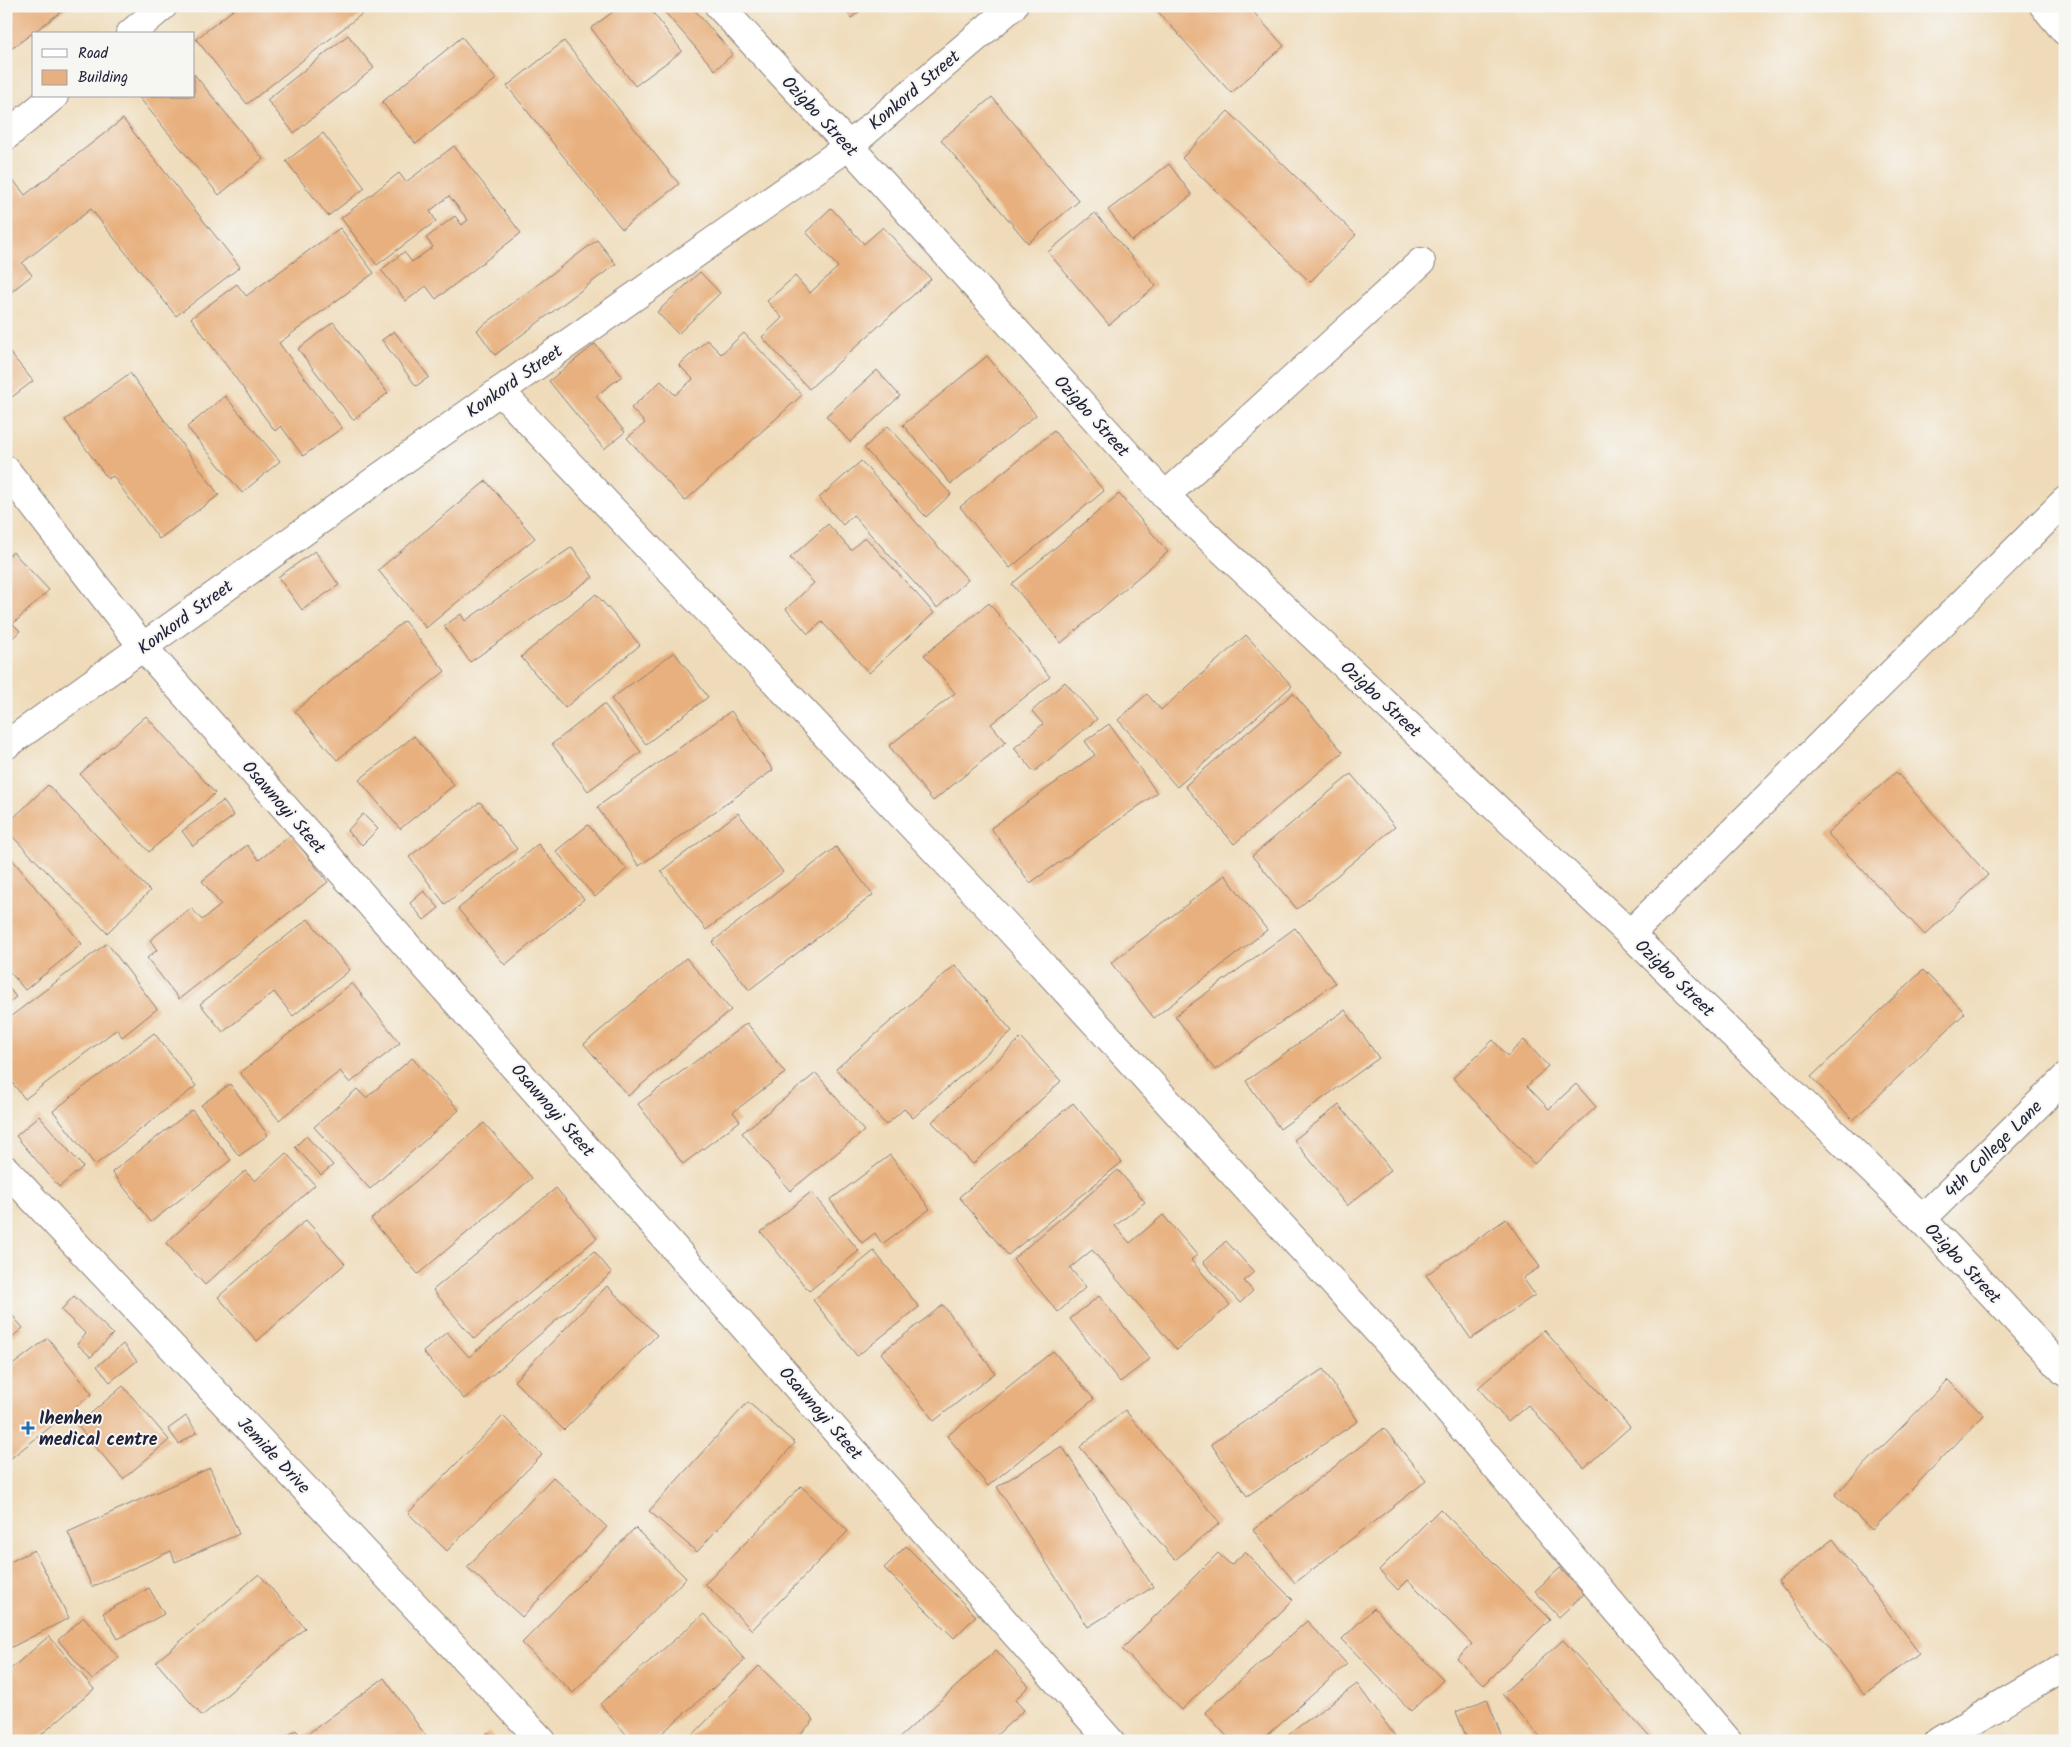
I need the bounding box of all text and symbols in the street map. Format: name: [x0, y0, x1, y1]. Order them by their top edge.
legend: [32, 32, 195, 98]
text: Road: [78, 42, 109, 66]
street label: Konkord Street: [862, 43, 968, 139]
text: Building: [78, 66, 128, 90]
street label: Ozigbo Street: [773, 70, 865, 165]
street label: Konkord Street: [460, 337, 570, 426]
street label: Ozigbo Street: [1046, 369, 1137, 465]
street label: Konkord Street: [132, 573, 241, 663]
street label: Ozigbo Street: [1333, 655, 1428, 746]
street label: Osawnoyi Steet: [234, 754, 333, 862]
street label: Ozigbo Street: [1627, 933, 1722, 1026]
street label: Osawnoyi Steet: [503, 1057, 602, 1165]
street label: 4th College Lane: [1938, 1094, 2050, 1206]
street label: Ozigbo Street: [1916, 1217, 2008, 1312]
street label: Osawnoyi Steet: [771, 1360, 870, 1468]
place label: Ihenhen medical centre: [39, 1405, 158, 1455]
street label: Jemide Drive: [229, 1411, 317, 1501]
marker: Ihenhen medical centre: [21, 1421, 35, 1435]

